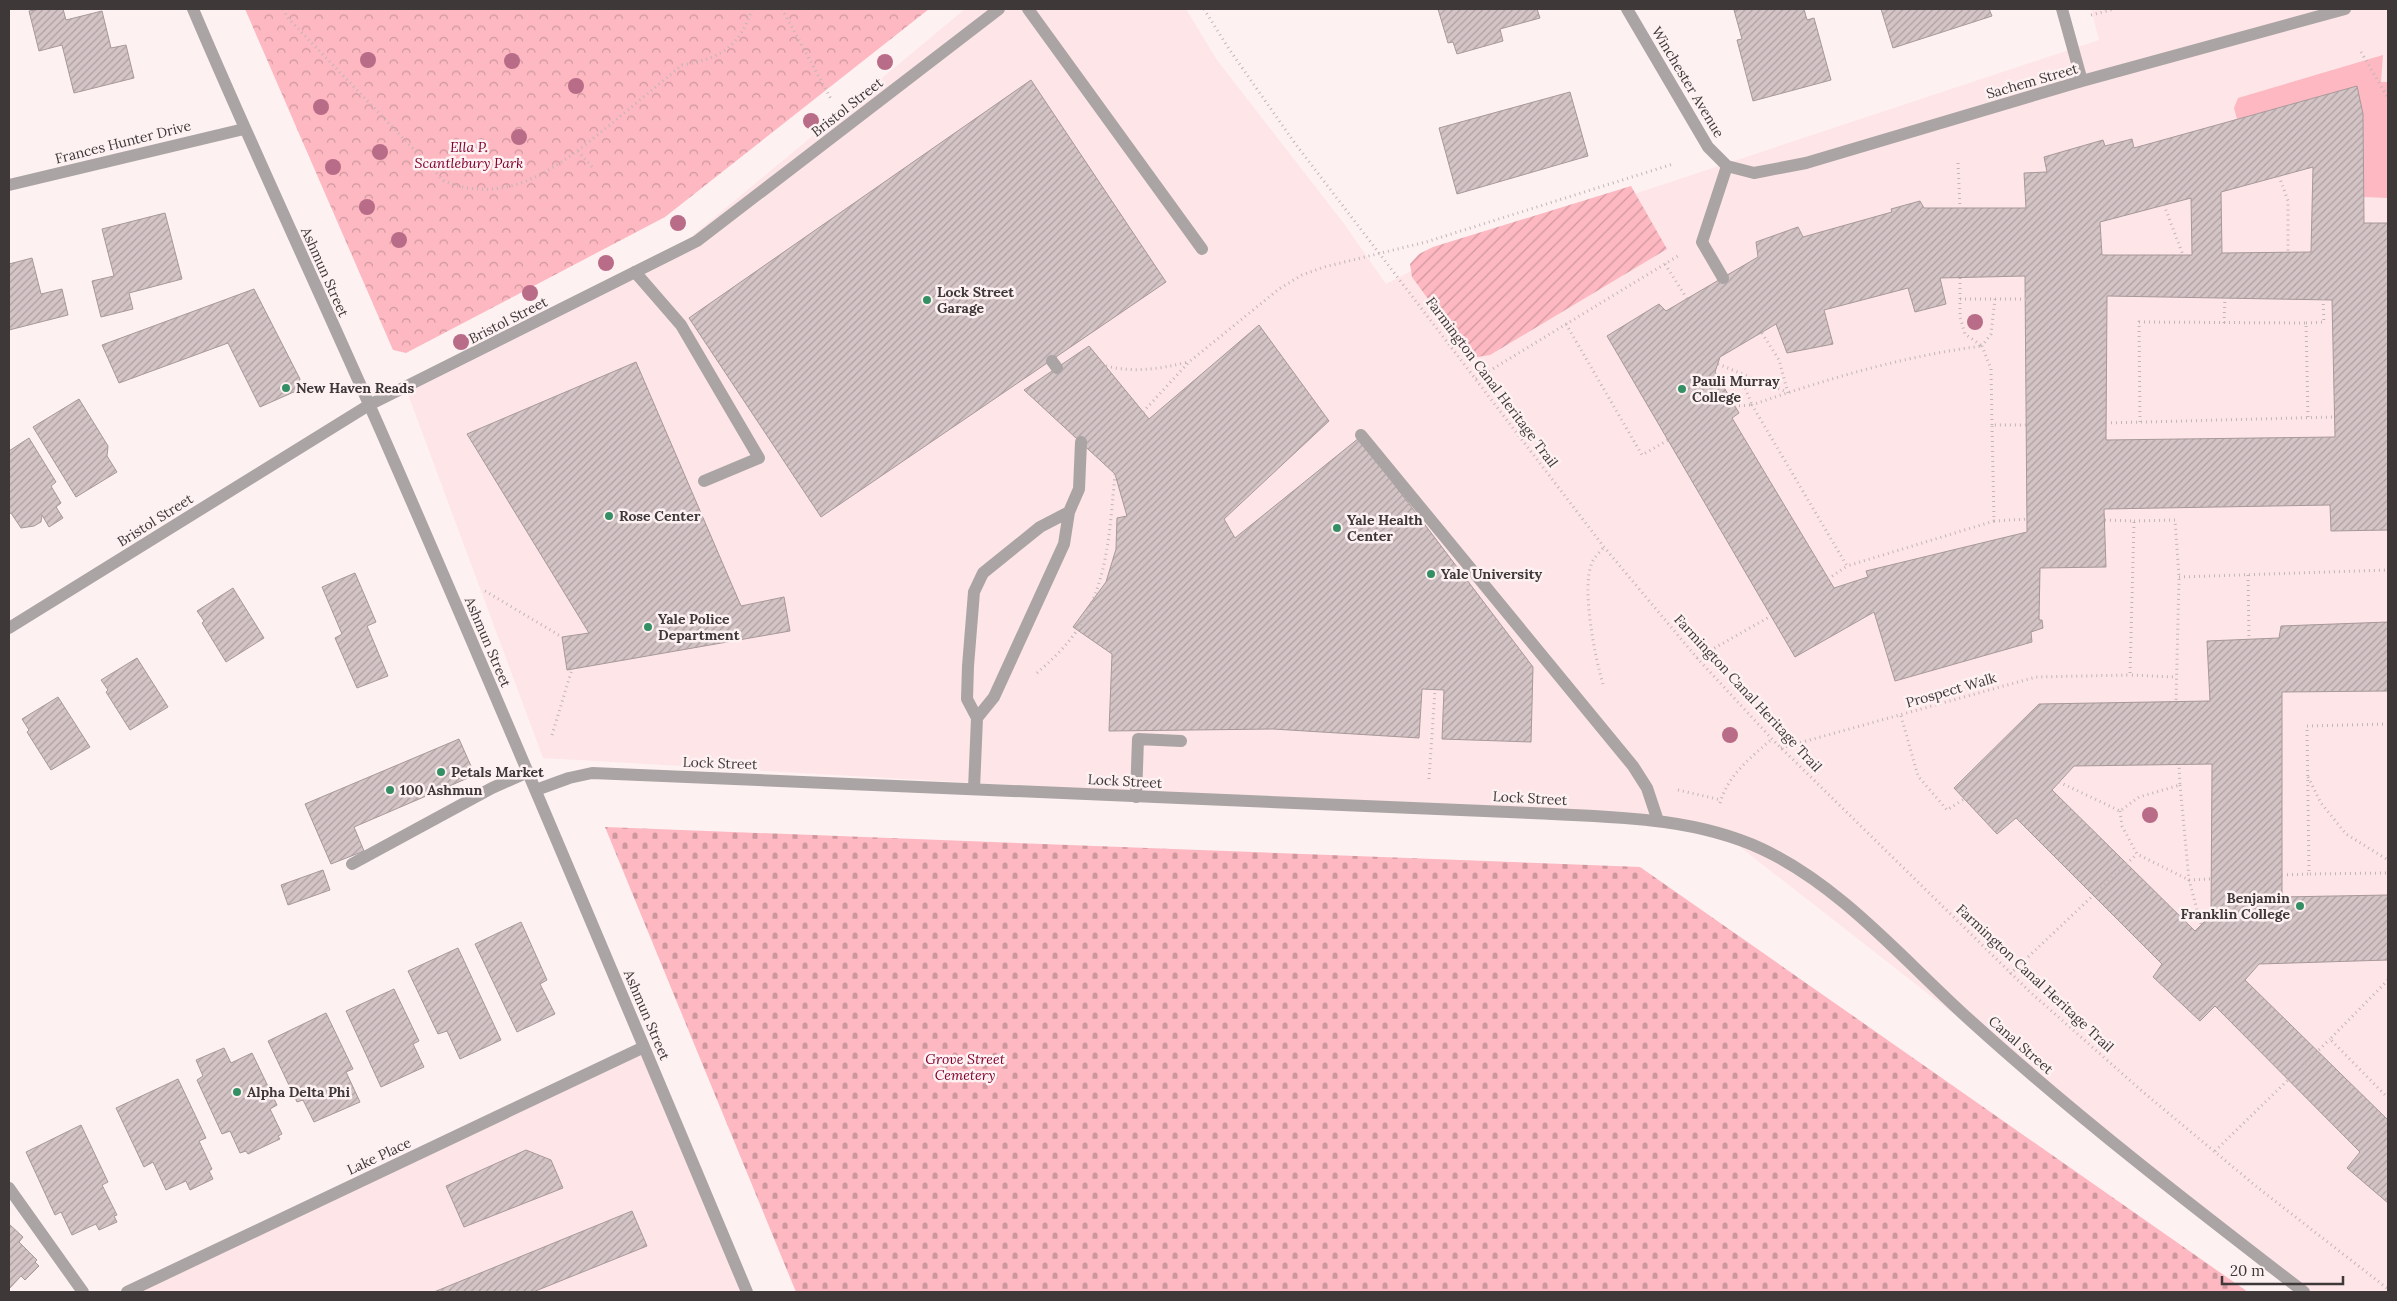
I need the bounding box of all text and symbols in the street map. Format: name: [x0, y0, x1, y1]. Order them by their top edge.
street label: Winchester Avenue: [1648, 23, 1728, 141]
street label: Sachem Street: [1984, 59, 2080, 103]
street label: Bristol Street: [808, 73, 887, 141]
street label: Frances Hunter Drive: [53, 116, 193, 168]
park label: Ella P. Scantlebury Park: [415, 138, 523, 172]
street label: Ashmun Street: [297, 223, 353, 320]
place label: Lock Street Garage: [937, 283, 1014, 317]
street label: Bristol Street: [466, 292, 551, 348]
street label: Farmington Canal Heritage Trail: [1422, 293, 1562, 471]
marker: Lock Street Garage: [921, 294, 933, 306]
place label: Pauli Murray College: [1692, 372, 1780, 406]
place label: New Haven Reads: [296, 379, 414, 397]
marker: New Haven Reads: [280, 382, 292, 394]
marker: Pauli Murray College: [1676, 383, 1688, 395]
street label: Bristol Street: [114, 489, 197, 550]
place label: Rose Center: [619, 507, 701, 525]
marker: Rose Center: [603, 510, 615, 522]
place label: Yale Health Center: [1347, 511, 1423, 545]
marker: Yale Health Center: [1331, 522, 1343, 534]
place label: Yale University: [1441, 565, 1542, 583]
marker: Yale University: [1425, 568, 1437, 580]
street label: Ashmun Street: [460, 593, 515, 690]
place label: Yale Police Department: [658, 610, 740, 644]
street label: Farmington Canal Heritage Trail: [1670, 611, 1826, 776]
marker: Yale Police Department: [642, 621, 654, 633]
street label: Prospect Walk: [1904, 668, 1999, 712]
street label: Lock Street: [682, 753, 758, 773]
place label: Petals Market: [451, 763, 544, 781]
marker: Petals Market: [435, 766, 447, 778]
street label: Lock Street: [1087, 770, 1163, 792]
place label: 100 Ashmun: [400, 781, 482, 799]
marker: 100 Ashmun: [384, 784, 396, 796]
street label: Lock Street: [1492, 787, 1568, 809]
place label: Benjamin Franklin College: [2180, 889, 2290, 923]
street label: Farmington Canal Heritage Trail: [1953, 900, 2118, 1056]
marker: Benjamin Franklin College: [2294, 900, 2306, 912]
street label: Ashmun Street: [619, 966, 674, 1063]
street label: Canal Street: [1985, 1012, 2057, 1078]
park label: Grove Street Cemetery: [925, 1050, 1006, 1084]
place label: Alpha Delta Phi: [247, 1083, 351, 1101]
marker: Alpha Delta Phi: [231, 1086, 243, 1098]
street label: Lake Place: [344, 1133, 414, 1179]
scale bar: [2222, 1254, 2343, 1286]
text: 20 m: [2230, 1261, 2265, 1280]

